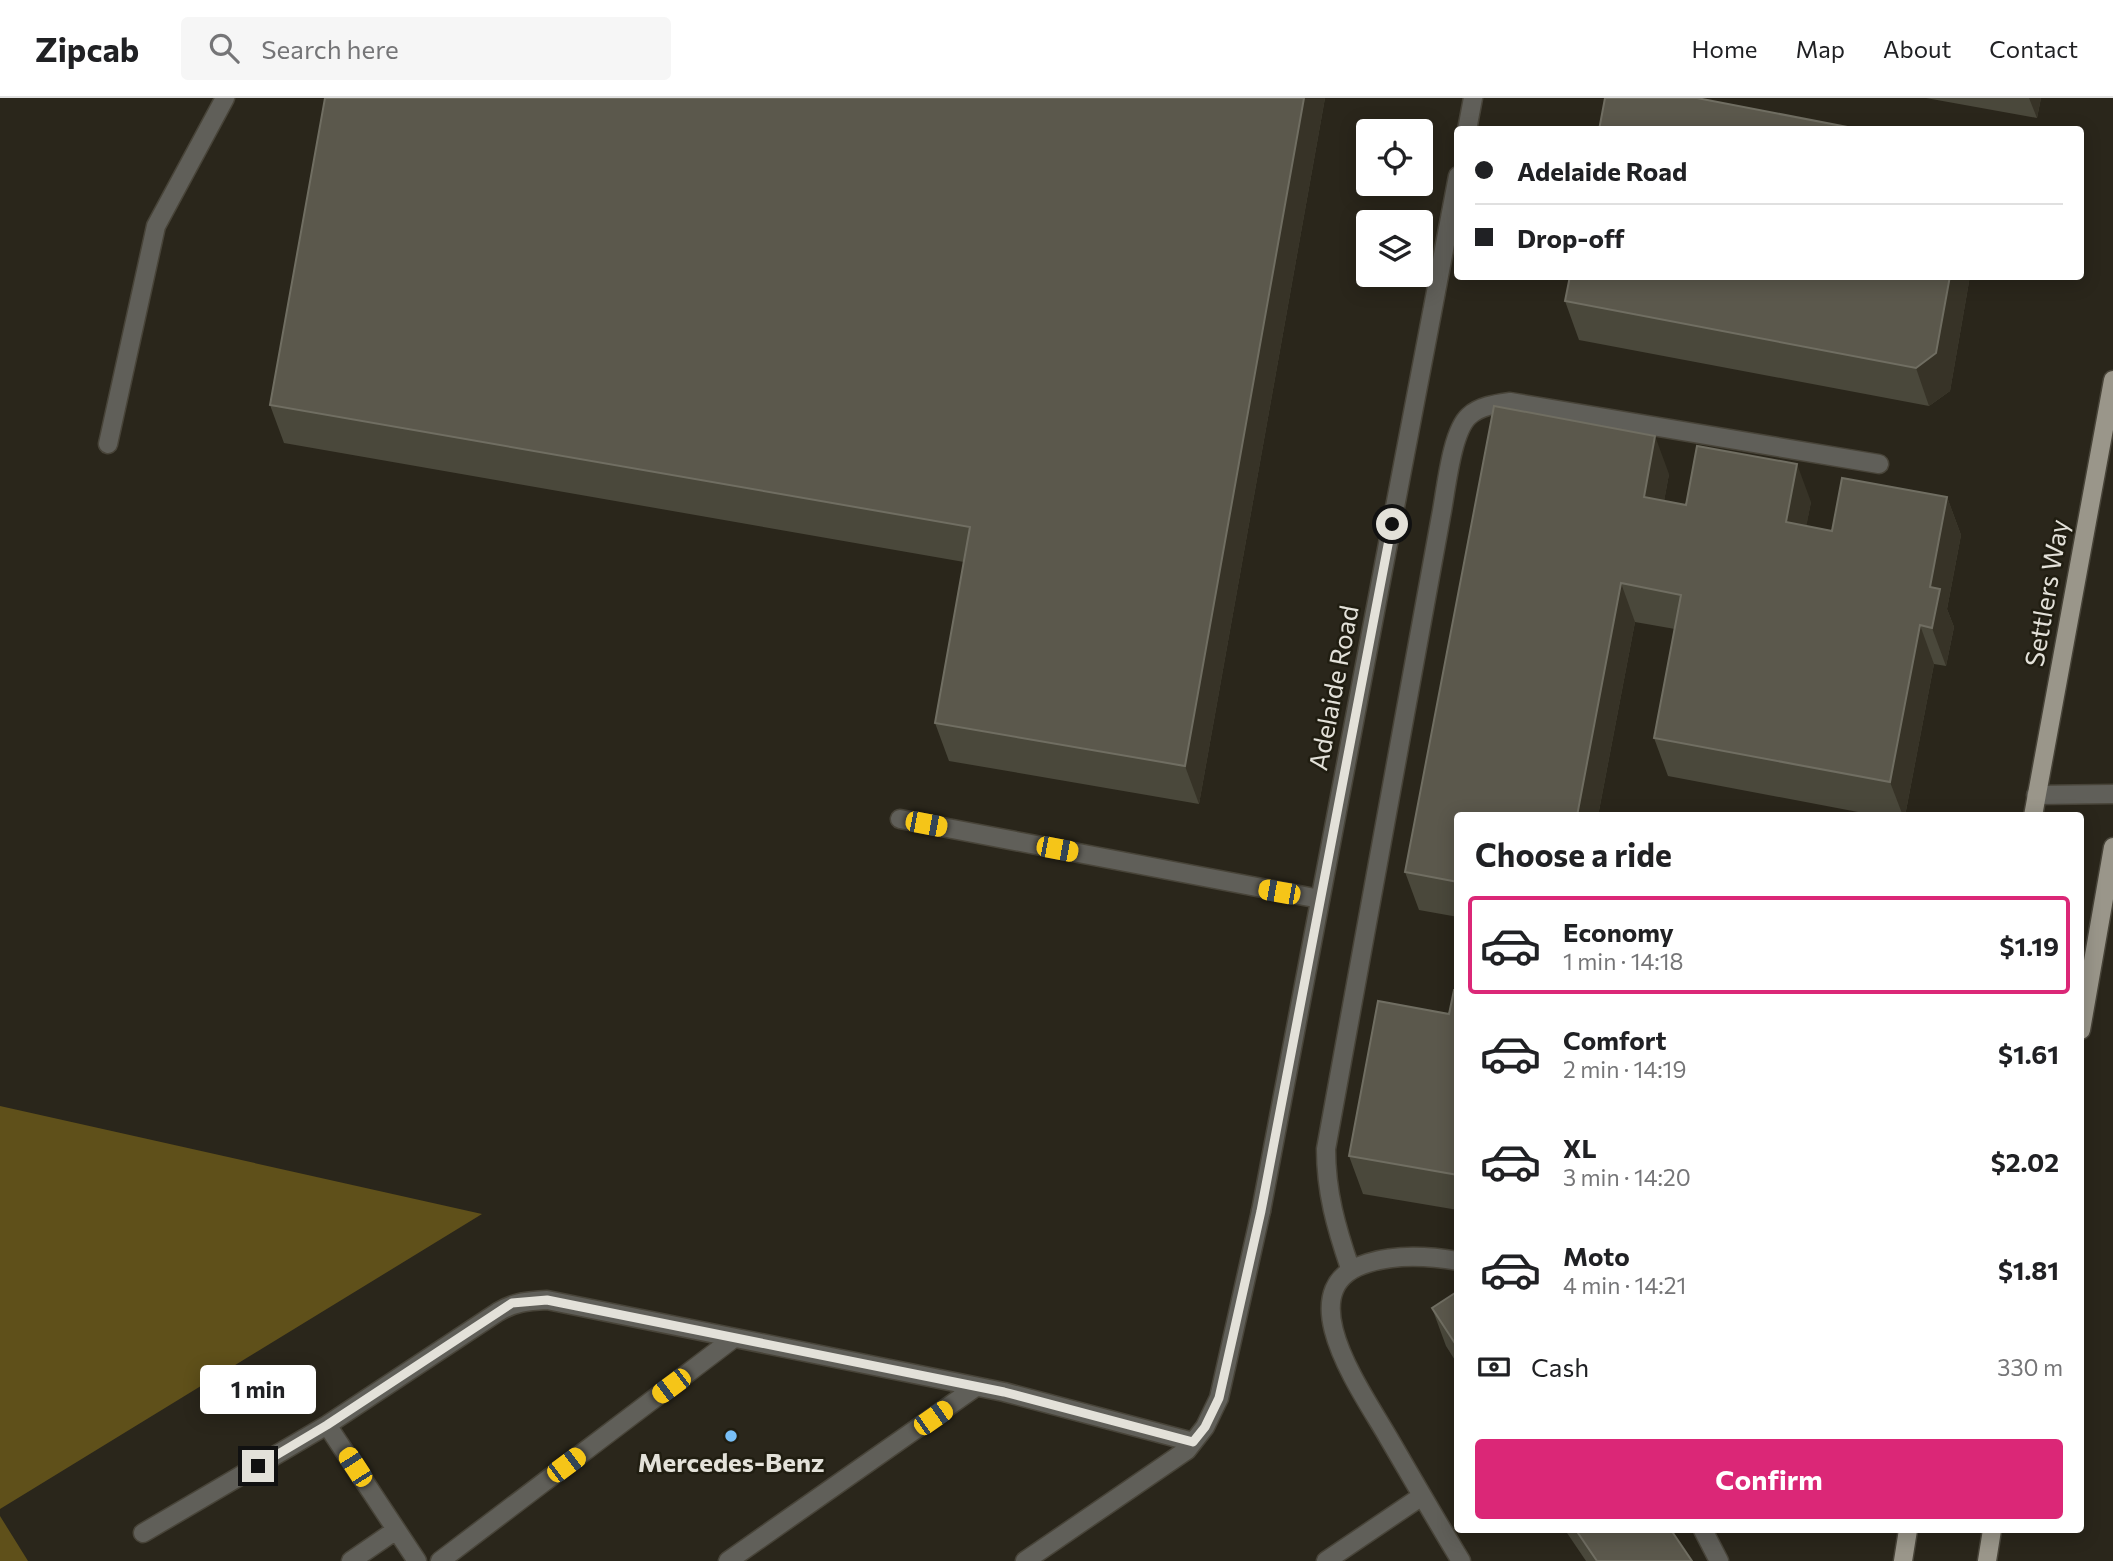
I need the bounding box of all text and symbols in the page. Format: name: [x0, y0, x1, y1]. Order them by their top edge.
search box: [181, 17, 671, 80]
text: Zipcab: [35, 28, 139, 69]
icon: search: [205, 29, 243, 67]
text: Search here: [261, 33, 399, 64]
text: Home: [1692, 34, 1758, 63]
text: Map: [1796, 34, 1845, 63]
text: About: [1883, 34, 1951, 63]
text: Contact: [1989, 34, 2078, 63]
map controls: [1356, 119, 1433, 287]
button: locate: [1356, 119, 1433, 196]
text: Adelaide Road: [1517, 155, 1687, 186]
button: layers: [1356, 210, 1433, 287]
text: Drop-off: [1517, 222, 1624, 253]
route start: [1376, 508, 1408, 540]
street label: Settlers Way: [2017, 517, 2074, 669]
street label: Adelaide Road: [1301, 603, 1364, 773]
car: [904, 810, 949, 838]
text: Choose a ride: [1475, 834, 1672, 874]
car: [1035, 835, 1080, 863]
car: [1257, 878, 1302, 906]
icon: car: [1479, 914, 1542, 977]
text: Economy: [1563, 916, 1674, 947]
text: $1.19: [2000, 930, 2059, 961]
text: 1 min · 14:18: [1563, 947, 1683, 975]
icon: car: [1479, 1022, 1542, 1085]
text: Comfort: [1563, 1024, 1666, 1055]
text: $1.61: [1998, 1038, 2059, 1069]
text: 2 min · 14:19: [1563, 1055, 1686, 1083]
icon: car: [1479, 1130, 1542, 1193]
text: XL: [1563, 1132, 1597, 1163]
text: $2.02: [1991, 1146, 2059, 1177]
text: 3 min · 14:20: [1563, 1163, 1691, 1191]
icon: car: [1479, 1238, 1542, 1301]
text: Moto: [1563, 1240, 1630, 1271]
text: $1.81: [1998, 1254, 2059, 1285]
text: 4 min · 14:21: [1563, 1271, 1686, 1299]
icon: cash: [1475, 1348, 1513, 1386]
text: Cash: [1531, 1351, 1589, 1382]
text: 330 m: [1997, 1353, 2063, 1381]
callout: 1 min: [200, 1364, 316, 1414]
car: [648, 1365, 695, 1407]
text: 1 min: [231, 1375, 285, 1403]
car: [910, 1397, 957, 1439]
marker: Mercedes-Benz: [723, 1428, 739, 1444]
button: Confirm: [1475, 1439, 2063, 1519]
car: [335, 1444, 376, 1490]
car: [543, 1444, 590, 1486]
place label: Mercedes-Benz: [638, 1446, 824, 1477]
route end: [242, 1450, 274, 1482]

